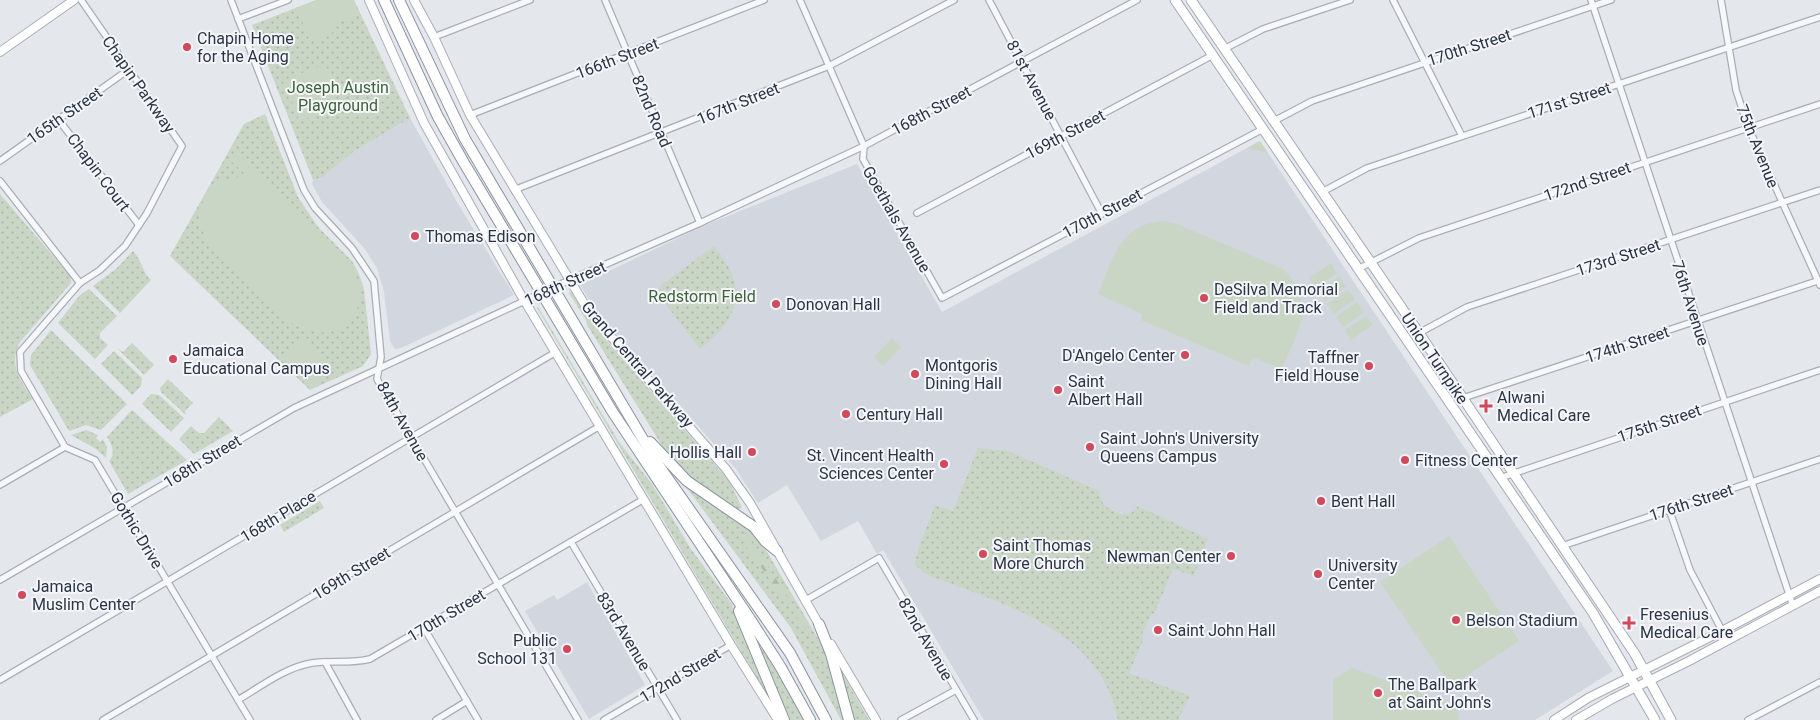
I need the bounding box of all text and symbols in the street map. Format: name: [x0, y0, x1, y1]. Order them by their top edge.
street label: 170th Street: [1425, 25, 1514, 70]
place label: Chapin Home for the Aging: [197, 29, 294, 66]
street label: Chapin Parkway: [98, 32, 179, 137]
street label: 166th Street: [573, 34, 661, 83]
street label: 81st Avenue: [1003, 37, 1061, 123]
marker: Chapin Home for the Aging: [181, 41, 193, 53]
street label: 82nd Road: [628, 72, 675, 150]
park label: Joseph Austin Playground: [287, 78, 389, 115]
street label: 167th Street: [694, 78, 782, 129]
street label: 171st Street: [1525, 78, 1613, 123]
street label: 168th Street: [888, 82, 974, 139]
street label: 165th Street: [23, 83, 105, 148]
street label: 75th Avenue: [1732, 102, 1783, 191]
street label: 169th Street: [1022, 106, 1108, 163]
street label: Chapin Court: [63, 129, 134, 215]
street label: 172nd Street: [1541, 158, 1633, 205]
street label: Goethals Avenue: [858, 163, 935, 276]
street label: 170th Street: [1059, 185, 1145, 242]
place label: Thomas Edison: [425, 227, 536, 246]
marker: Thomas Edison: [409, 230, 421, 242]
street label: 173rd Street: [1574, 235, 1663, 280]
street label: 168th Street: [522, 257, 609, 310]
street label: 76th Avenue: [1668, 258, 1713, 348]
place label: DeSilva Memorial Field and Track: [1214, 280, 1338, 317]
park label: Redstorm Field: [648, 287, 756, 306]
marker: DeSilva Memorial Field and Track: [1198, 292, 1210, 304]
place label: Donovan Hall: [786, 295, 881, 314]
street label: Grand Central Parkway: [577, 297, 698, 432]
marker: Donovan Hall: [770, 298, 782, 310]
street label: Union Turnpike: [1397, 309, 1472, 407]
street label: 174th Street: [1583, 322, 1672, 367]
place label: Jamaica Educational Campus: [183, 341, 330, 378]
place label: D'Angelo Center: [1062, 346, 1176, 365]
place label: Taffner Field House: [1275, 348, 1360, 385]
marker: D'Angelo Center: [1179, 349, 1191, 361]
marker: Jamaica Educational Campus: [167, 353, 179, 365]
place label: Montgoris Dining Hall: [925, 356, 1002, 393]
marker: Taffner Field House: [1363, 360, 1375, 372]
marker: Montgoris Dining Hall: [909, 368, 921, 380]
place label: Saint Albert Hall: [1068, 372, 1143, 409]
street label: 84th Avenue: [373, 378, 432, 464]
marker: Saint Albert Hall: [1052, 384, 1064, 396]
place label: Alwani Medical Care: [1497, 388, 1590, 425]
marker: Alwani Medical Care: [1479, 399, 1493, 413]
street label: 175th Street: [1615, 400, 1703, 447]
place label: Century Hall: [856, 405, 943, 424]
marker: Century Hall: [840, 408, 852, 420]
place label: Saint John's University Queens Campus: [1100, 429, 1259, 466]
street label: 168th Street: [160, 431, 245, 492]
marker: Saint John's University Queens Campus: [1084, 441, 1096, 453]
place label: Hollis Hall: [670, 443, 742, 462]
marker: Hollis Hall: [746, 446, 758, 458]
place label: St. Vincent Health Sciences Center: [807, 446, 935, 483]
place label: Fitness Center: [1415, 451, 1518, 470]
marker: Fitness Center: [1399, 454, 1411, 466]
marker: St. Vincent Health Sciences Center: [938, 458, 950, 470]
street label: 176th Street: [1647, 480, 1736, 525]
street label: 168th Place: [237, 487, 319, 546]
street label: Gothic Drive: [106, 488, 167, 572]
place label: Bent Hall: [1331, 492, 1395, 511]
marker: Bent Hall: [1315, 495, 1327, 507]
place label: Saint Thomas More Church: [993, 536, 1091, 573]
street label: 169th Street: [309, 543, 394, 604]
place label: Newman Center: [1107, 547, 1222, 566]
marker: Saint Thomas More Church: [977, 548, 989, 560]
marker: Newman Center: [1225, 550, 1237, 562]
place label: University Center: [1328, 556, 1398, 593]
marker: University Center: [1312, 568, 1324, 580]
place label: Jamaica Muslim Center: [32, 577, 136, 614]
street label: 170th Street: [404, 585, 489, 646]
street label: 83rd Avenue: [593, 588, 655, 674]
marker: Jamaica Muslim Center: [16, 589, 28, 601]
street label: 82nd Avenue: [894, 595, 957, 684]
place label: Fresenius Medical Care: [1640, 605, 1733, 642]
place label: Belson Stadium: [1466, 611, 1578, 630]
marker: Belson Stadium: [1450, 614, 1462, 626]
marker: Fresenius Medical Care: [1622, 616, 1636, 630]
place label: Saint John Hall: [1168, 621, 1276, 640]
marker: Saint John Hall: [1152, 624, 1164, 636]
place label: Public School 131: [477, 631, 557, 668]
marker: Public School 131: [561, 643, 573, 655]
street label: 172nd Street: [636, 644, 724, 707]
place label: The Ballpark at Saint John's: [1388, 675, 1491, 712]
marker: The Ballpark at Saint John's: [1372, 687, 1384, 699]

